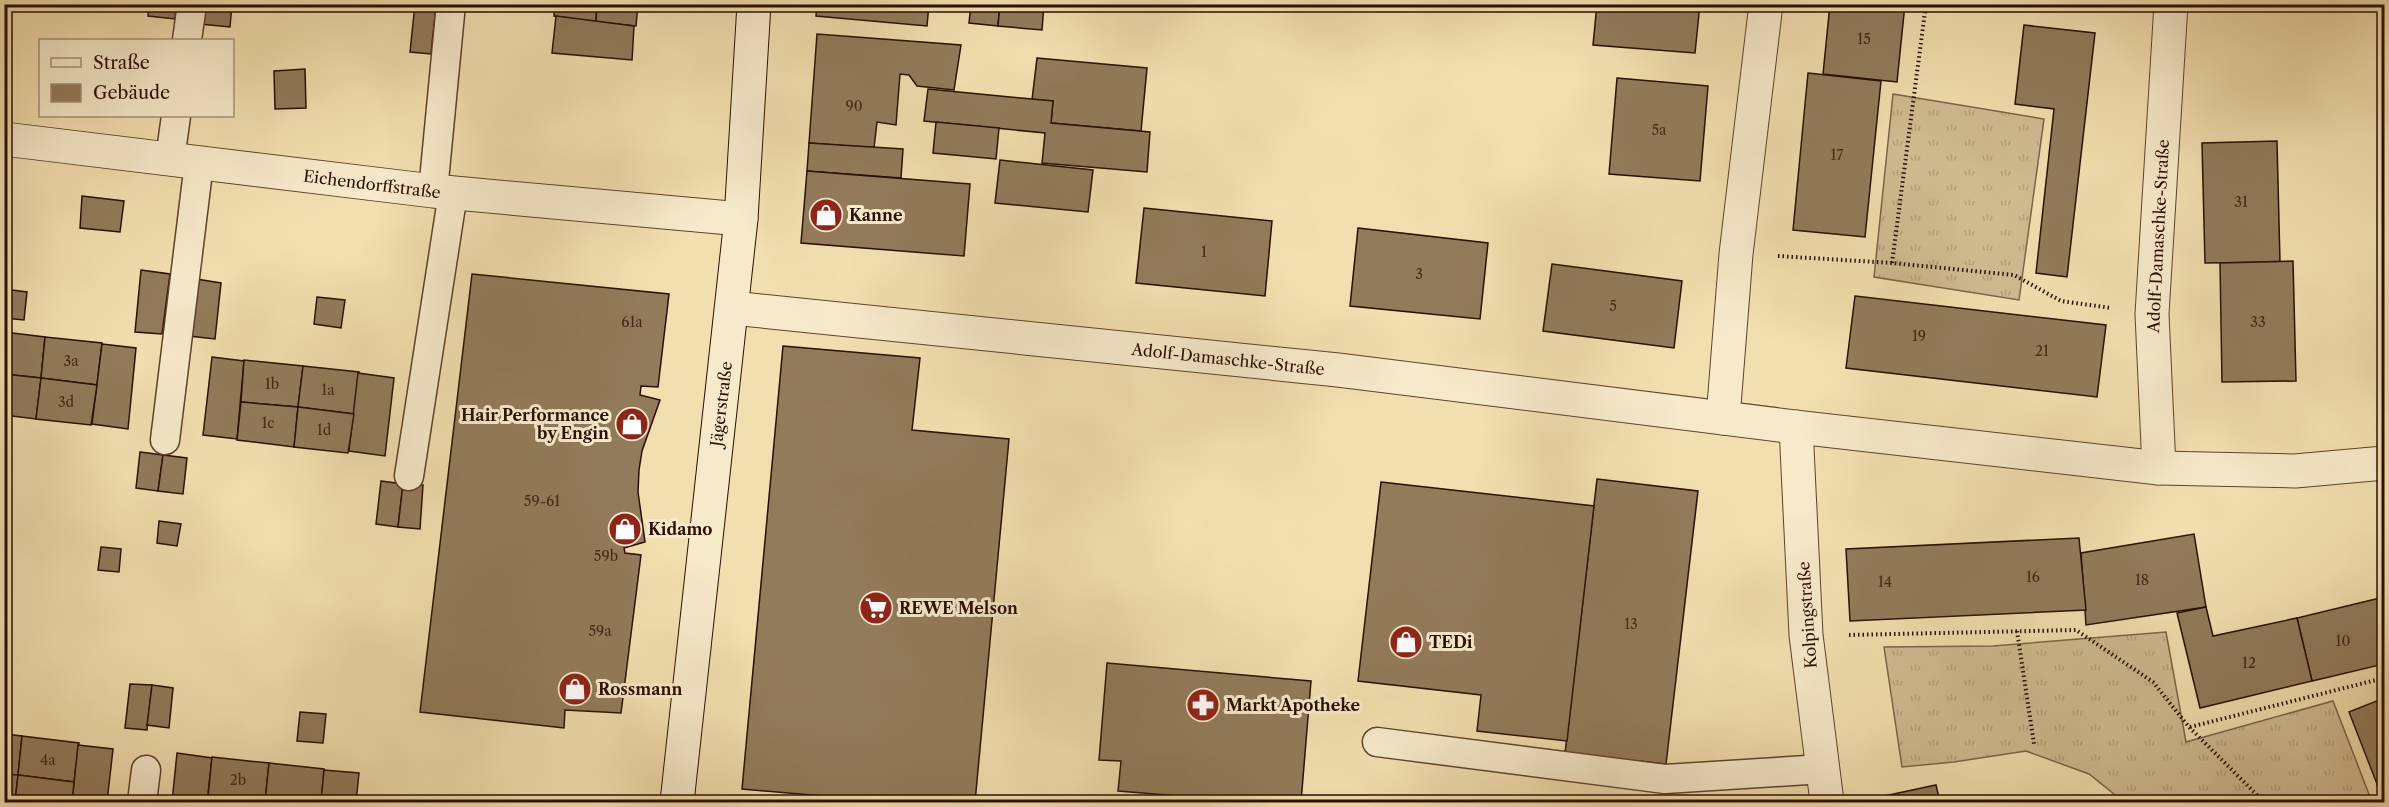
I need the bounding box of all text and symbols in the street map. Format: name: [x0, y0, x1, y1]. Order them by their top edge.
house number: 15: [1857, 30, 1871, 48]
legend: [39, 39, 234, 117]
text: Straße: [93, 52, 150, 74]
text: Gebäude: [93, 82, 170, 104]
house number: 90: [845, 97, 863, 115]
house number: 5a: [1652, 121, 1667, 139]
street label: Adolf-Damaschke-Straße: [2143, 139, 2173, 334]
house number: 17: [1831, 146, 1843, 164]
street label: Eichendorffstraße: [302, 166, 442, 202]
house number: 31: [2234, 193, 2248, 211]
shop icon: Kanne: [808, 197, 844, 233]
place label: Kanne: [849, 205, 903, 225]
house number: 1: [1201, 243, 1207, 261]
house number: 3: [1415, 265, 1423, 283]
house number: 5: [1609, 297, 1617, 315]
house number: 61a: [621, 313, 643, 331]
house number: 33: [2250, 313, 2266, 331]
house number: 19: [1912, 327, 1926, 345]
street label: Adolf-Damaschke-Straße: [1129, 339, 1326, 379]
house number: 21: [2035, 342, 2049, 360]
house number: 3a: [63, 352, 79, 370]
street label: Jägerstraße: [705, 360, 736, 451]
house number: 1b: [265, 375, 279, 393]
house number: 1a: [321, 381, 335, 399]
house number: 3d: [58, 393, 75, 411]
place label: Hair Performance by Engin: [461, 405, 609, 443]
shop icon: Hair Performance by Engin: [614, 406, 650, 442]
house number: 1c: [261, 414, 275, 432]
house number: 1d: [317, 421, 332, 439]
house number: 59-61: [524, 492, 560, 510]
shop icon: Kidamo: [607, 511, 643, 547]
place label: Kidamo: [648, 519, 713, 539]
house number: 59b: [594, 547, 618, 565]
street label: Kolpingstraße: [1793, 561, 1821, 669]
house number: 16: [2026, 568, 2040, 586]
house number: 18: [2135, 571, 2149, 589]
house number: 14: [1878, 573, 1892, 591]
supermarket icon: REWE Melson: [858, 590, 894, 626]
place label: REWE Melson: [899, 598, 1018, 618]
house number: 13: [1624, 615, 1638, 633]
house number: 59a: [588, 622, 612, 640]
shop icon: TEDi: [1388, 624, 1424, 660]
place label: TEDi: [1429, 632, 1473, 652]
house number: 10: [2336, 632, 2350, 650]
house number: 12: [2242, 654, 2256, 672]
shop icon: Rossmann: [557, 671, 593, 707]
place label: Rossmann: [598, 679, 682, 699]
pharmacy icon: Markt Apotheke: [1185, 687, 1221, 723]
place label: Markt Apotheke: [1226, 695, 1360, 715]
house number: 4a: [40, 751, 56, 769]
house number: 2b: [230, 771, 246, 789]

